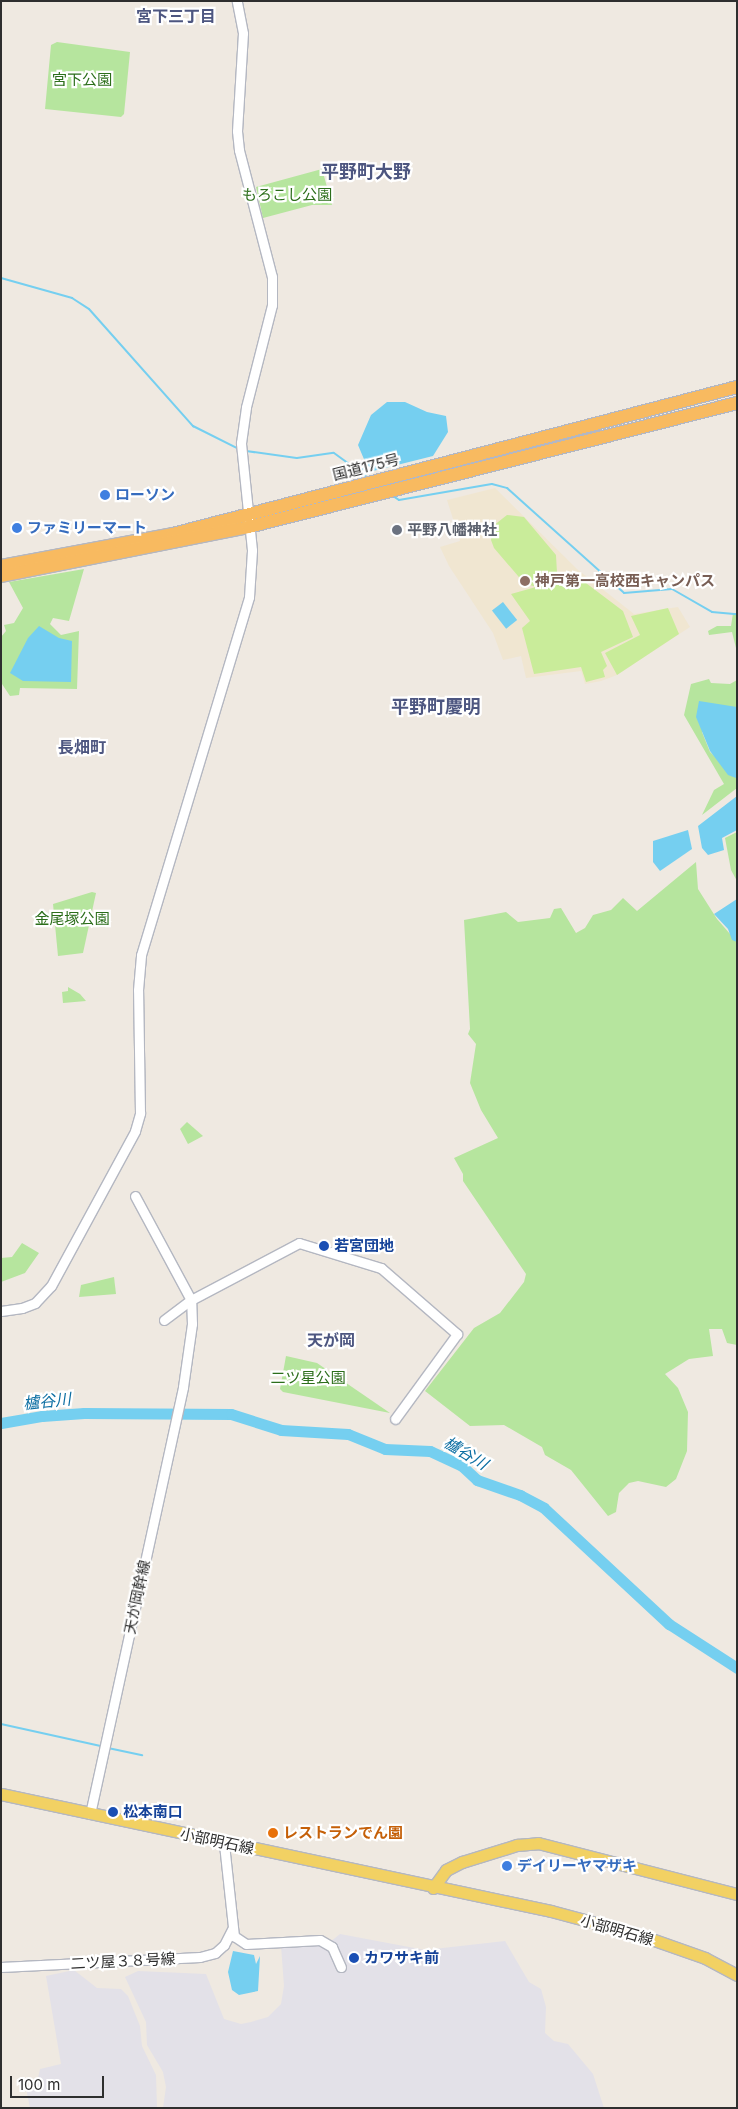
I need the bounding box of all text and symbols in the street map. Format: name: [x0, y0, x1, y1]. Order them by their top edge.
district label: 宮下三丁目: [136, 6, 216, 26]
park label: 宮下公園: [52, 71, 112, 89]
district label: 平野町大野: [321, 161, 411, 183]
park label: もろこし公園: [242, 186, 332, 204]
street label: 国道175号: [331, 450, 401, 484]
place label: ローソン: [115, 486, 175, 504]
marker: ローソン: [99, 489, 111, 501]
place label: ファミリーマート: [27, 519, 147, 537]
place label: 平野八幡神社: [407, 521, 497, 539]
marker: ファミリーマート: [11, 522, 23, 534]
marker: 平野八幡神社: [391, 524, 403, 536]
place label: 神戸第一高校西キャンパス: [535, 572, 715, 590]
marker: 神戸第一高校西キャンパス: [519, 575, 531, 587]
district label: 平野町慶明: [391, 696, 481, 718]
district label: 長畑町: [58, 737, 106, 757]
park label: 金尾塚公園: [35, 910, 109, 928]
place label: 若宮団地: [334, 1237, 394, 1255]
marker: 若宮団地: [318, 1240, 330, 1252]
district label: 天が岡: [307, 1330, 355, 1350]
park label: 二ツ星公園: [271, 1369, 345, 1387]
water label: 櫨谷川: [22, 1389, 72, 1413]
water label: 櫨谷川: [440, 1432, 492, 1474]
street label: 天が岡幹線: [120, 1558, 154, 1636]
place label: 松本南口: [123, 1803, 183, 1821]
marker: 松本南口: [107, 1806, 119, 1818]
street label: 小部明石線: [178, 1824, 256, 1858]
place label: レストランでん園: [283, 1824, 403, 1842]
marker: レストランでん園: [267, 1827, 279, 1839]
place label: デイリーヤマザキ: [517, 1857, 637, 1875]
marker: デイリーヤマザキ: [501, 1860, 513, 1872]
street label: 小部明石線: [578, 1911, 656, 1949]
street label: 二ツ屋３８号線: [70, 1949, 176, 1973]
place label: カワサキ前: [364, 1949, 439, 1967]
marker: カワサキ前: [348, 1952, 360, 1964]
scale bar: [12, 2066, 106, 2098]
text: 100 m: [18, 2075, 60, 2094]

